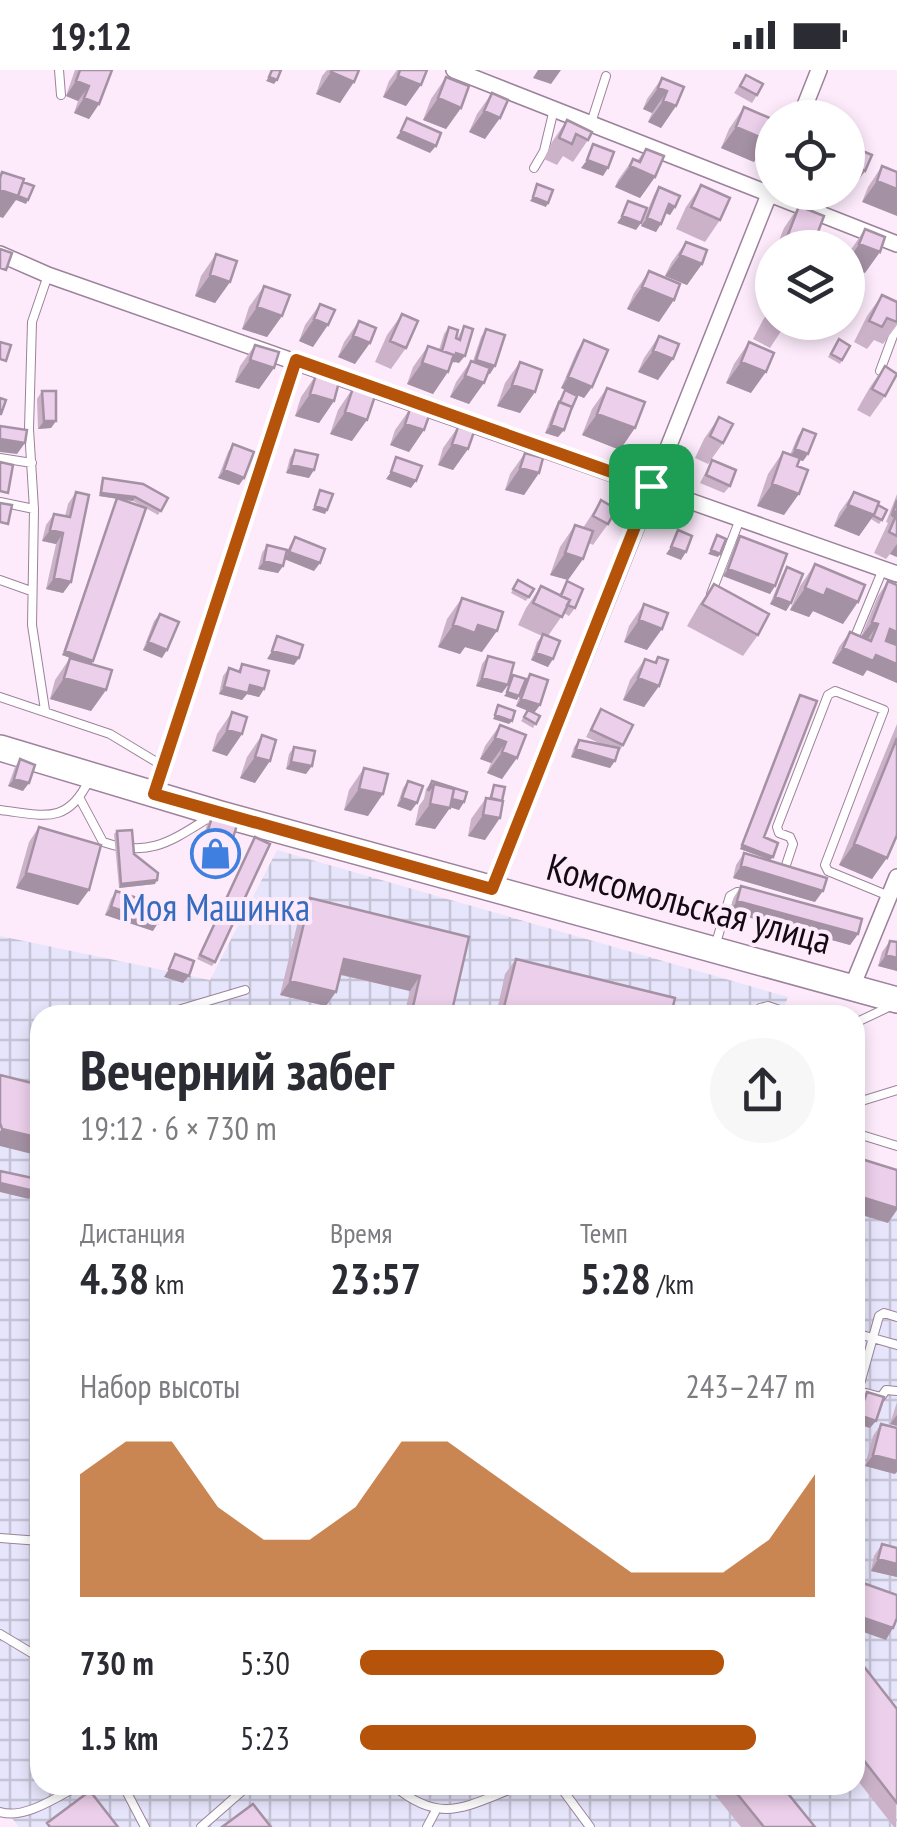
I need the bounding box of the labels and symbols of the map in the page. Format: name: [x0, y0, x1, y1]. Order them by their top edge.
pin: [609, 444, 694, 529]
shop icon: Моя Машинка: [190, 828, 242, 880]
street label: Комсомольская улица: [542, 841, 837, 964]
place label: Моя Машинка: [122, 882, 310, 931]

